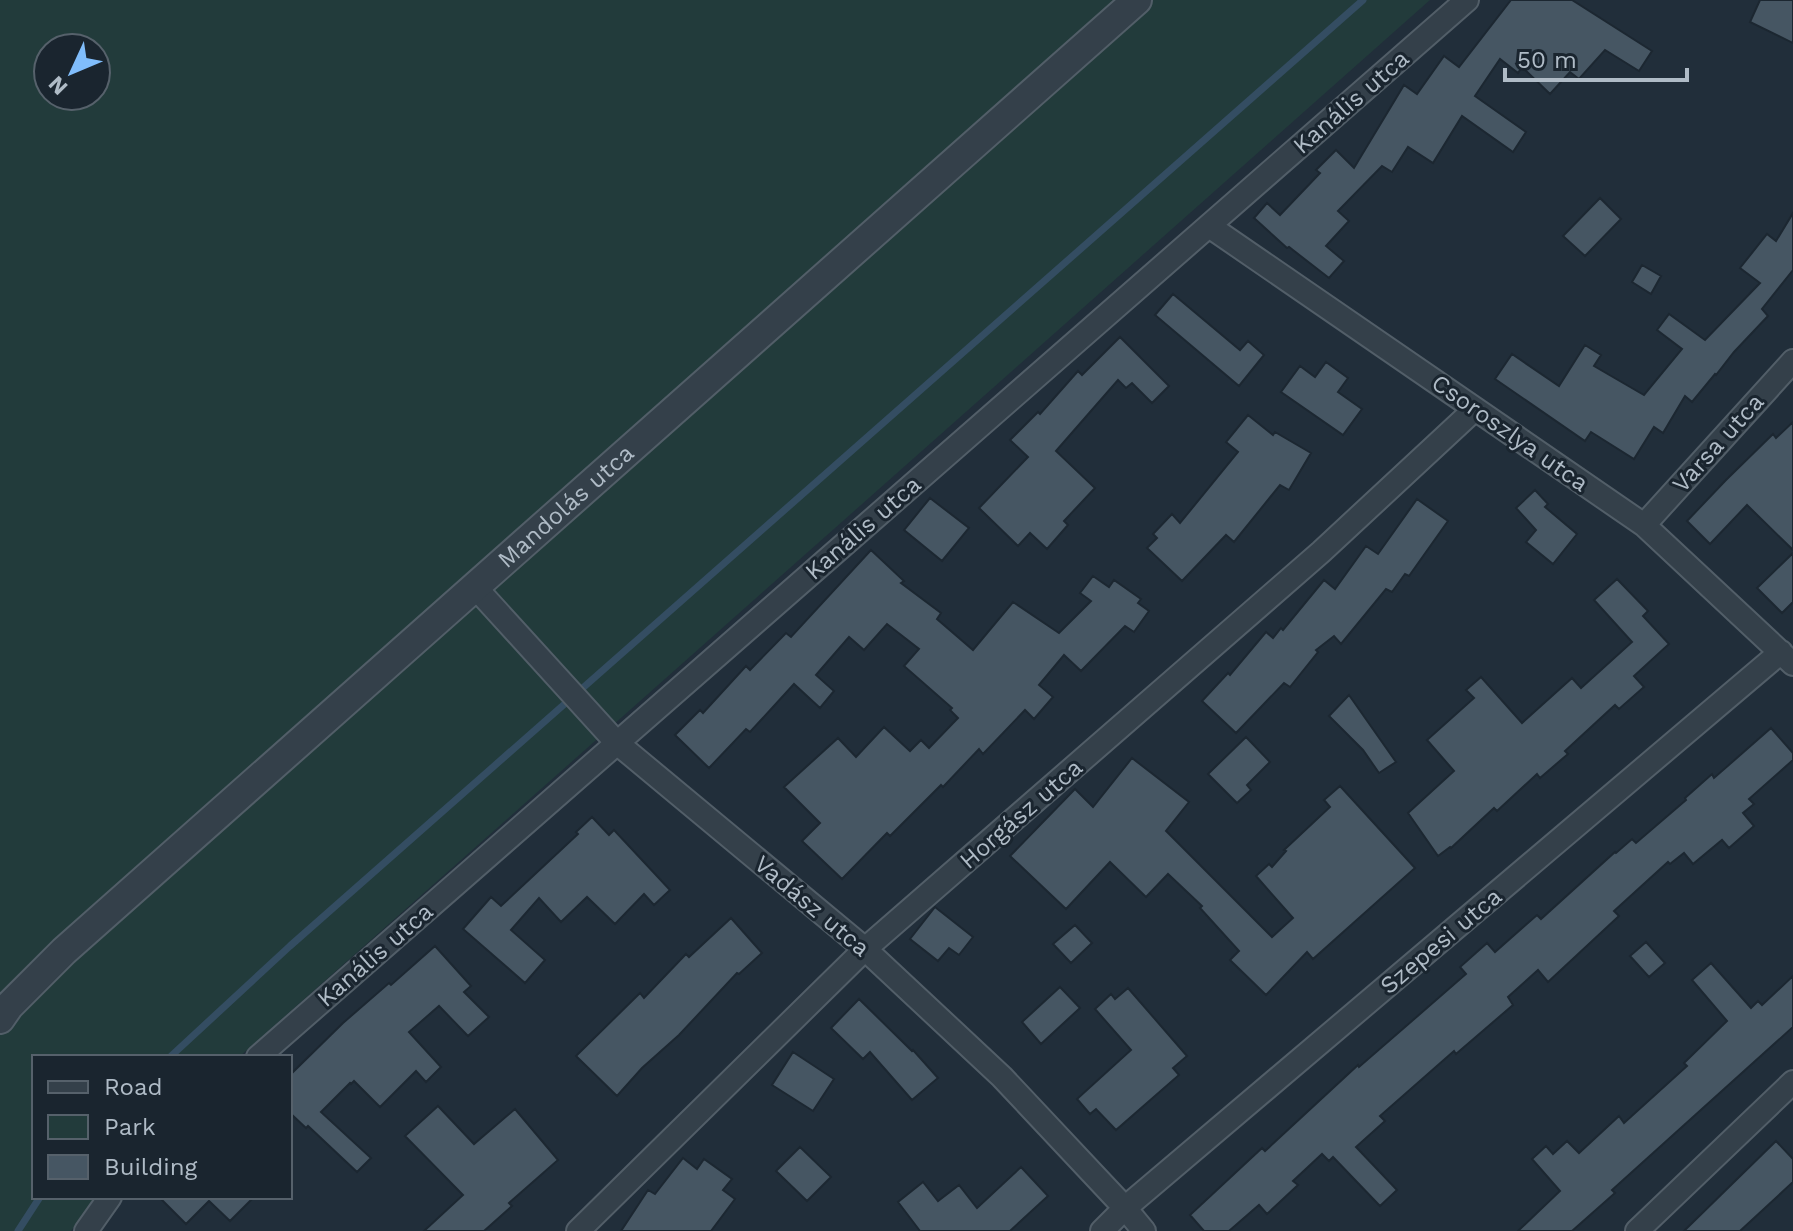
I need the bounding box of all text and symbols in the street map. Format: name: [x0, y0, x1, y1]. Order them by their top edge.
north arrow: [32, 32, 112, 112]
scale bar: [1505, 32, 1687, 82]
street label: Kanális utca: [1288, 44, 1414, 160]
text: 50 m: [1517, 46, 1577, 74]
text: N: [43, 71, 73, 100]
street label: Csoroszlya utca: [1426, 369, 1594, 497]
street label: Varsa utca: [1667, 388, 1769, 498]
street label: Mandolás utca: [492, 439, 639, 574]
street label: Kanális utca: [800, 470, 926, 586]
street label: Horgász utca: [954, 753, 1088, 875]
street label: Vadász utca: [749, 850, 875, 962]
street label: Szepesi utca: [1375, 882, 1507, 1000]
street label: Kanális utca: [312, 897, 438, 1013]
legend: [32, 1055, 292, 1199]
text: Road: [104, 1073, 163, 1101]
text: Park: [104, 1113, 156, 1141]
text: Building: [104, 1153, 197, 1181]

